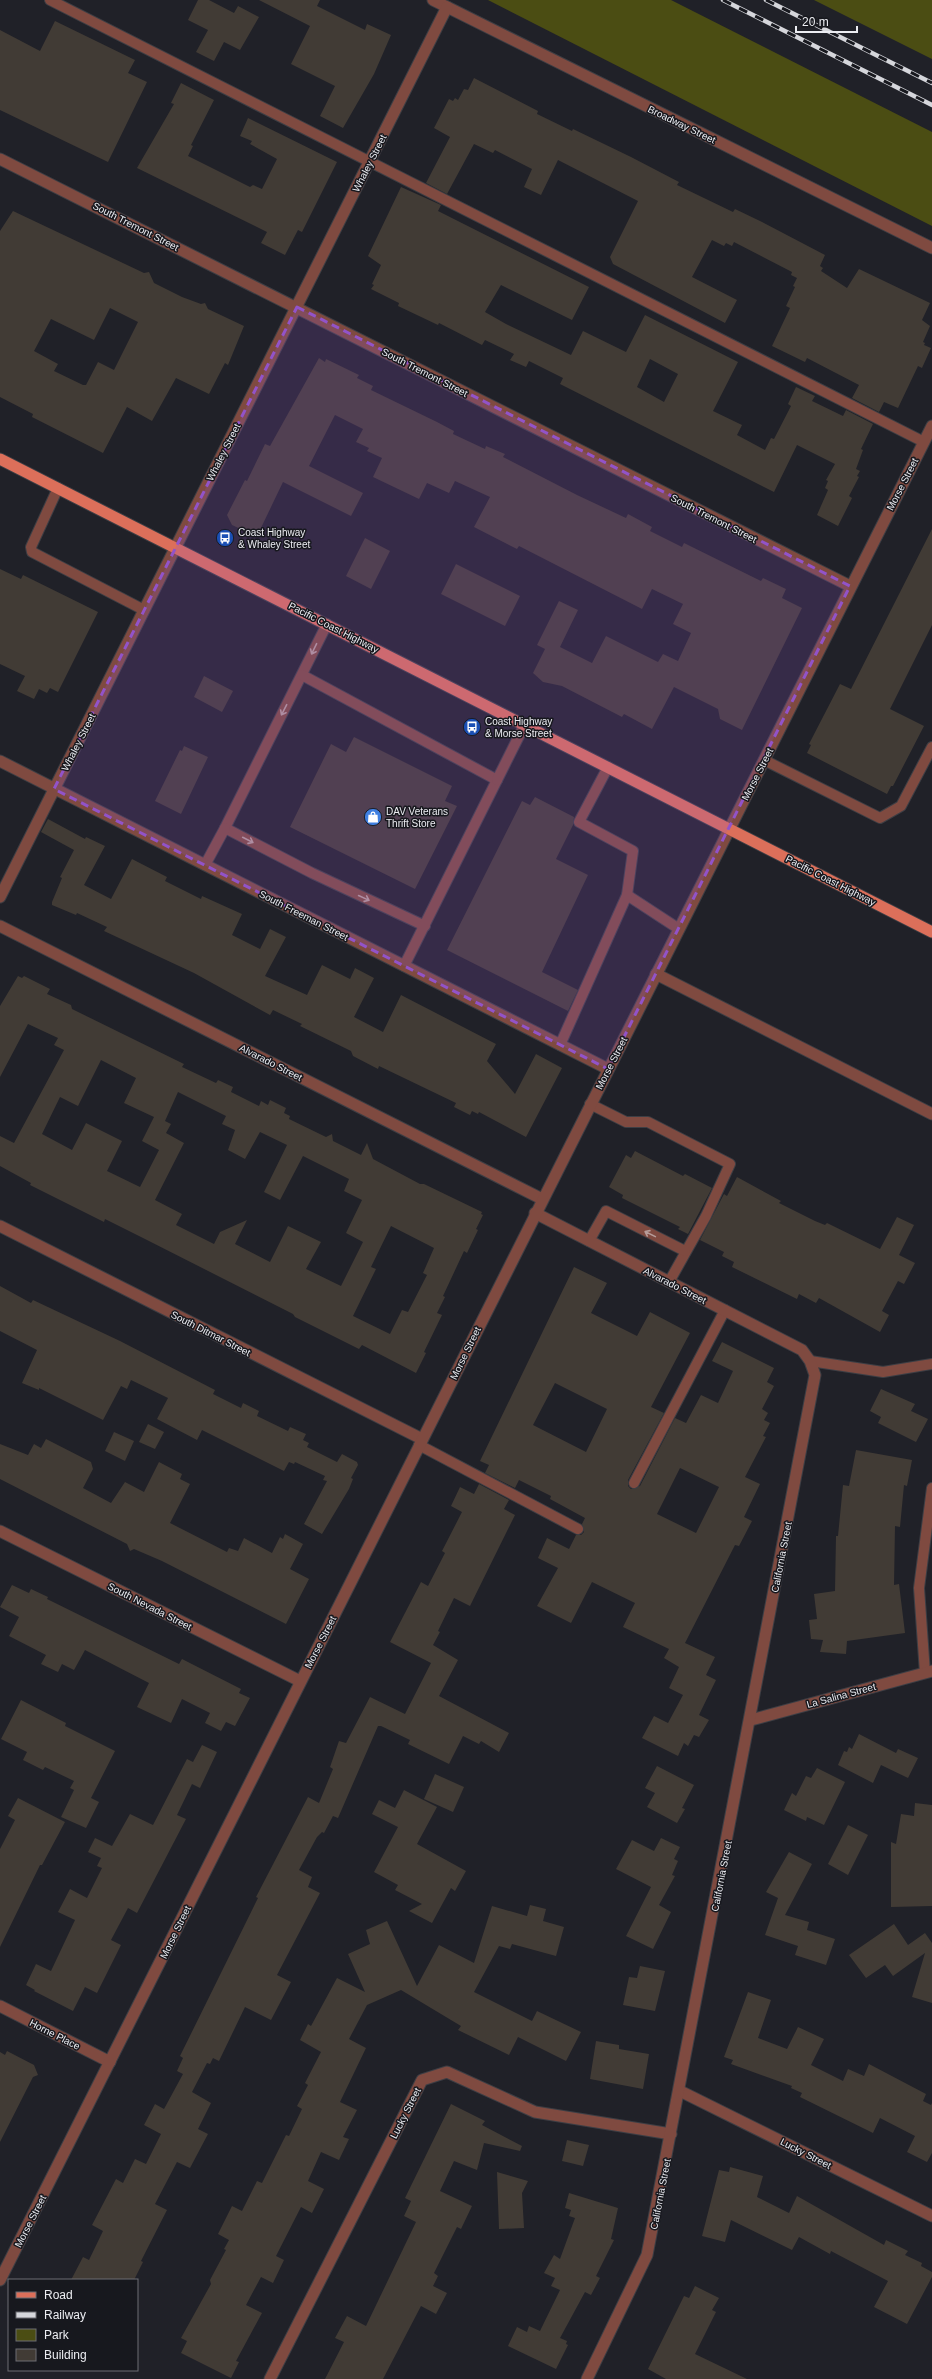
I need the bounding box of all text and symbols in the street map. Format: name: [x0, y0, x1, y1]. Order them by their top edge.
scale bar: [796, 8, 857, 34]
text: 20 m: [802, 15, 829, 29]
street label: Broadway Street: [646, 103, 718, 146]
street label: Whaley Street: [350, 133, 389, 194]
street label: South Tremont Street: [91, 200, 181, 253]
street label: South Tremont Street: [380, 346, 470, 399]
street label: Whaley Street: [204, 422, 243, 483]
street label: Morse Street: [885, 456, 920, 512]
street label: South Tremont Street: [669, 492, 759, 545]
place label: Coast Highway & Whaley Street: [238, 527, 310, 550]
bus stop icon: Coast Highway & Whaley Street: [215, 528, 235, 548]
street label: Pacific Coast Highway: [287, 600, 381, 655]
one-way arrow: [310, 643, 317, 655]
one-way arrow: [280, 704, 287, 716]
street label: Whaley Street: [59, 712, 98, 773]
place label: Coast Highway & Morse Street: [485, 716, 552, 739]
bus stop icon: Coast Highway & Morse Street: [462, 717, 482, 737]
street label: Morse Street: [740, 746, 775, 802]
place label: DAV Veterans Thrift Store: [386, 806, 448, 829]
shop icon: DAV Veterans Thrift Store: [363, 807, 383, 827]
one-way arrow: [241, 837, 253, 844]
street label: Pacific Coast Highway: [784, 853, 878, 908]
street label: South Freeman Street: [257, 888, 350, 943]
one-way arrow: [358, 895, 370, 902]
street label: Morse Street: [594, 1035, 629, 1091]
street label: Alvarado Street: [238, 1042, 304, 1083]
one-way arrow: [644, 1230, 656, 1237]
street label: Alvarado Street: [642, 1265, 708, 1306]
street label: South Ditmar Street: [169, 1309, 253, 1358]
street label: Morse Street: [448, 1325, 483, 1381]
street label: California Street: [769, 1521, 794, 1593]
street label: South Nevada Street: [106, 1580, 194, 1633]
street label: Morse Street: [303, 1614, 338, 1670]
street label: La Salina Street: [805, 1681, 877, 1710]
street label: California Street: [709, 1840, 734, 1912]
street label: Morse Street: [158, 1904, 193, 1960]
street label: Horne Place: [28, 2017, 82, 2052]
street label: Lucky Street: [388, 2086, 423, 2140]
street label: Lucky Street: [779, 2136, 833, 2171]
street label: California Street: [648, 2158, 673, 2230]
street label: Morse Street: [13, 2193, 48, 2249]
legend: [8, 2279, 138, 2371]
text: Road: [44, 2288, 73, 2302]
text: Railway: [44, 2308, 86, 2322]
text: Park: [44, 2328, 70, 2342]
text: Building: [44, 2348, 87, 2362]

